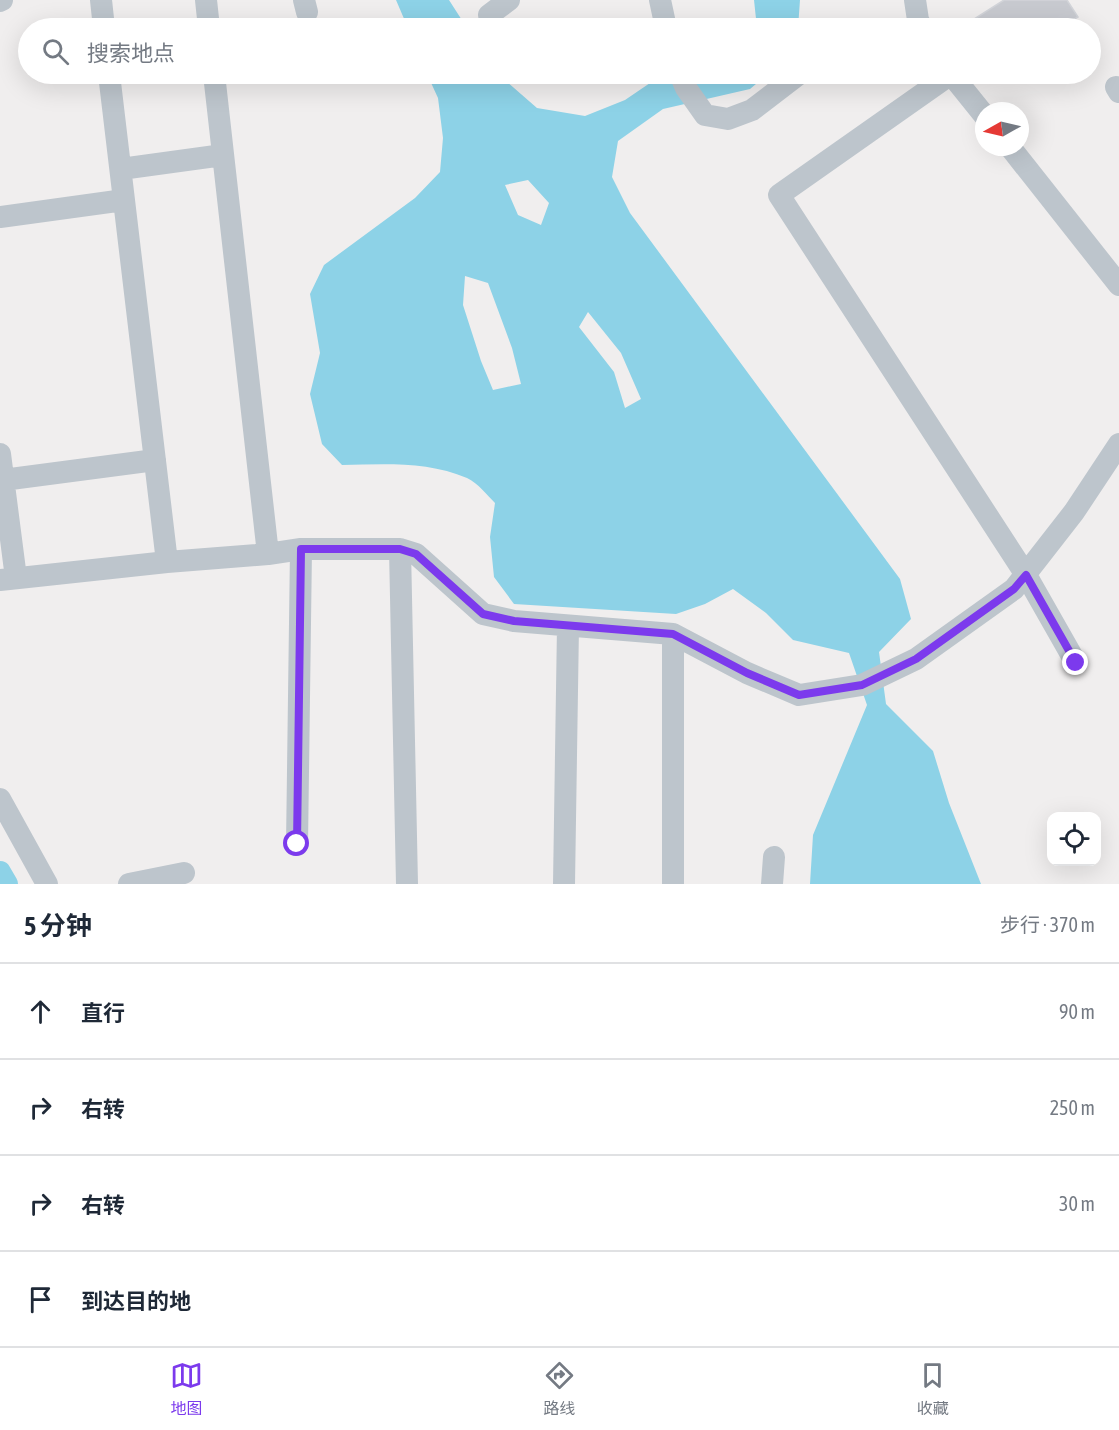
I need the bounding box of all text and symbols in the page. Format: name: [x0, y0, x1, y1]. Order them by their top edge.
search box: [18, 18, 1101, 84]
icon: search: [39, 35, 72, 68]
text: 搜索地点: [87, 40, 175, 66]
north arrow: [975, 102, 1029, 156]
route end: [1062, 649, 1088, 675]
map controls: [1047, 812, 1101, 866]
button: locate: [1047, 812, 1101, 866]
route start: [283, 830, 309, 856]
text: 5 分钟: [24, 911, 92, 941]
text: 步行 · 370 m: [1000, 913, 1095, 936]
icon: ahead: [24, 995, 57, 1028]
text: 直行: [81, 1000, 125, 1026]
text: 90 m: [1059, 1000, 1095, 1023]
icon: right: [24, 1091, 57, 1124]
text: 右转: [81, 1096, 125, 1122]
text: 250 m: [1050, 1096, 1095, 1119]
icon: right: [24, 1187, 57, 1220]
text: 右转: [81, 1192, 125, 1218]
text: 30 m: [1059, 1192, 1095, 1215]
icon: arrive: [24, 1283, 57, 1316]
text: 到达目的地: [81, 1288, 191, 1314]
tab: 地图: [170, 1359, 203, 1419]
tab: 路线: [543, 1359, 576, 1419]
tab: 收藏: [916, 1359, 949, 1419]

